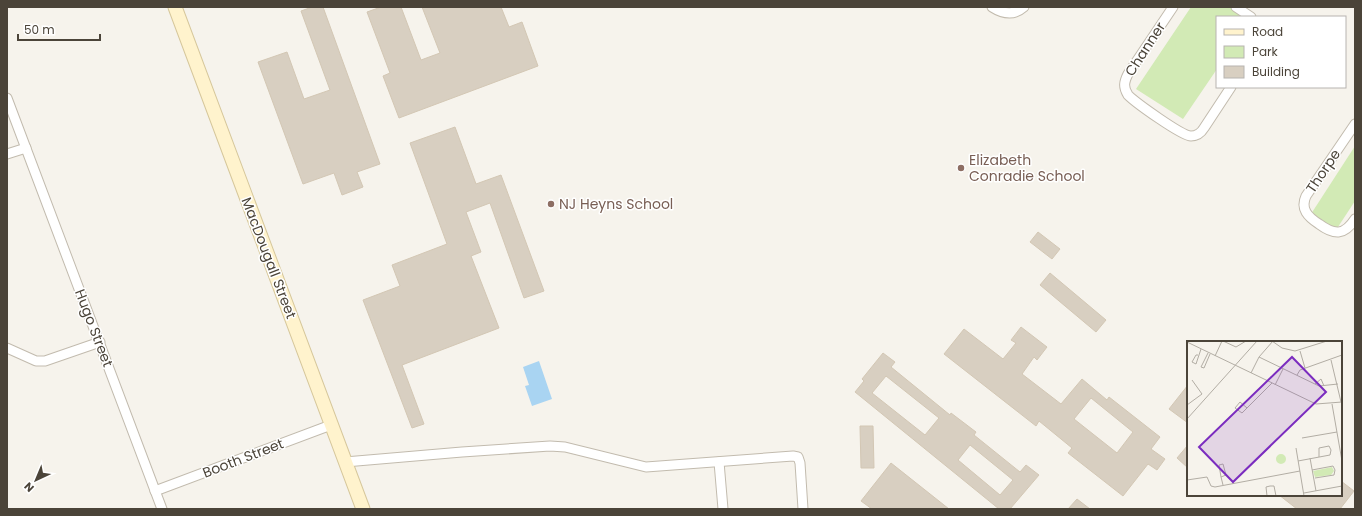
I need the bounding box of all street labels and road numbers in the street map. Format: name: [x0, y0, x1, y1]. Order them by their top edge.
street label: Channer: [1120, 18, 1170, 80]
street label: Thorpe: [1301, 145, 1345, 197]
street label: MacDougall Street: [237, 194, 301, 322]
street label: Hugo Street: [70, 286, 118, 370]
street label: Booth Street: [200, 433, 286, 483]

